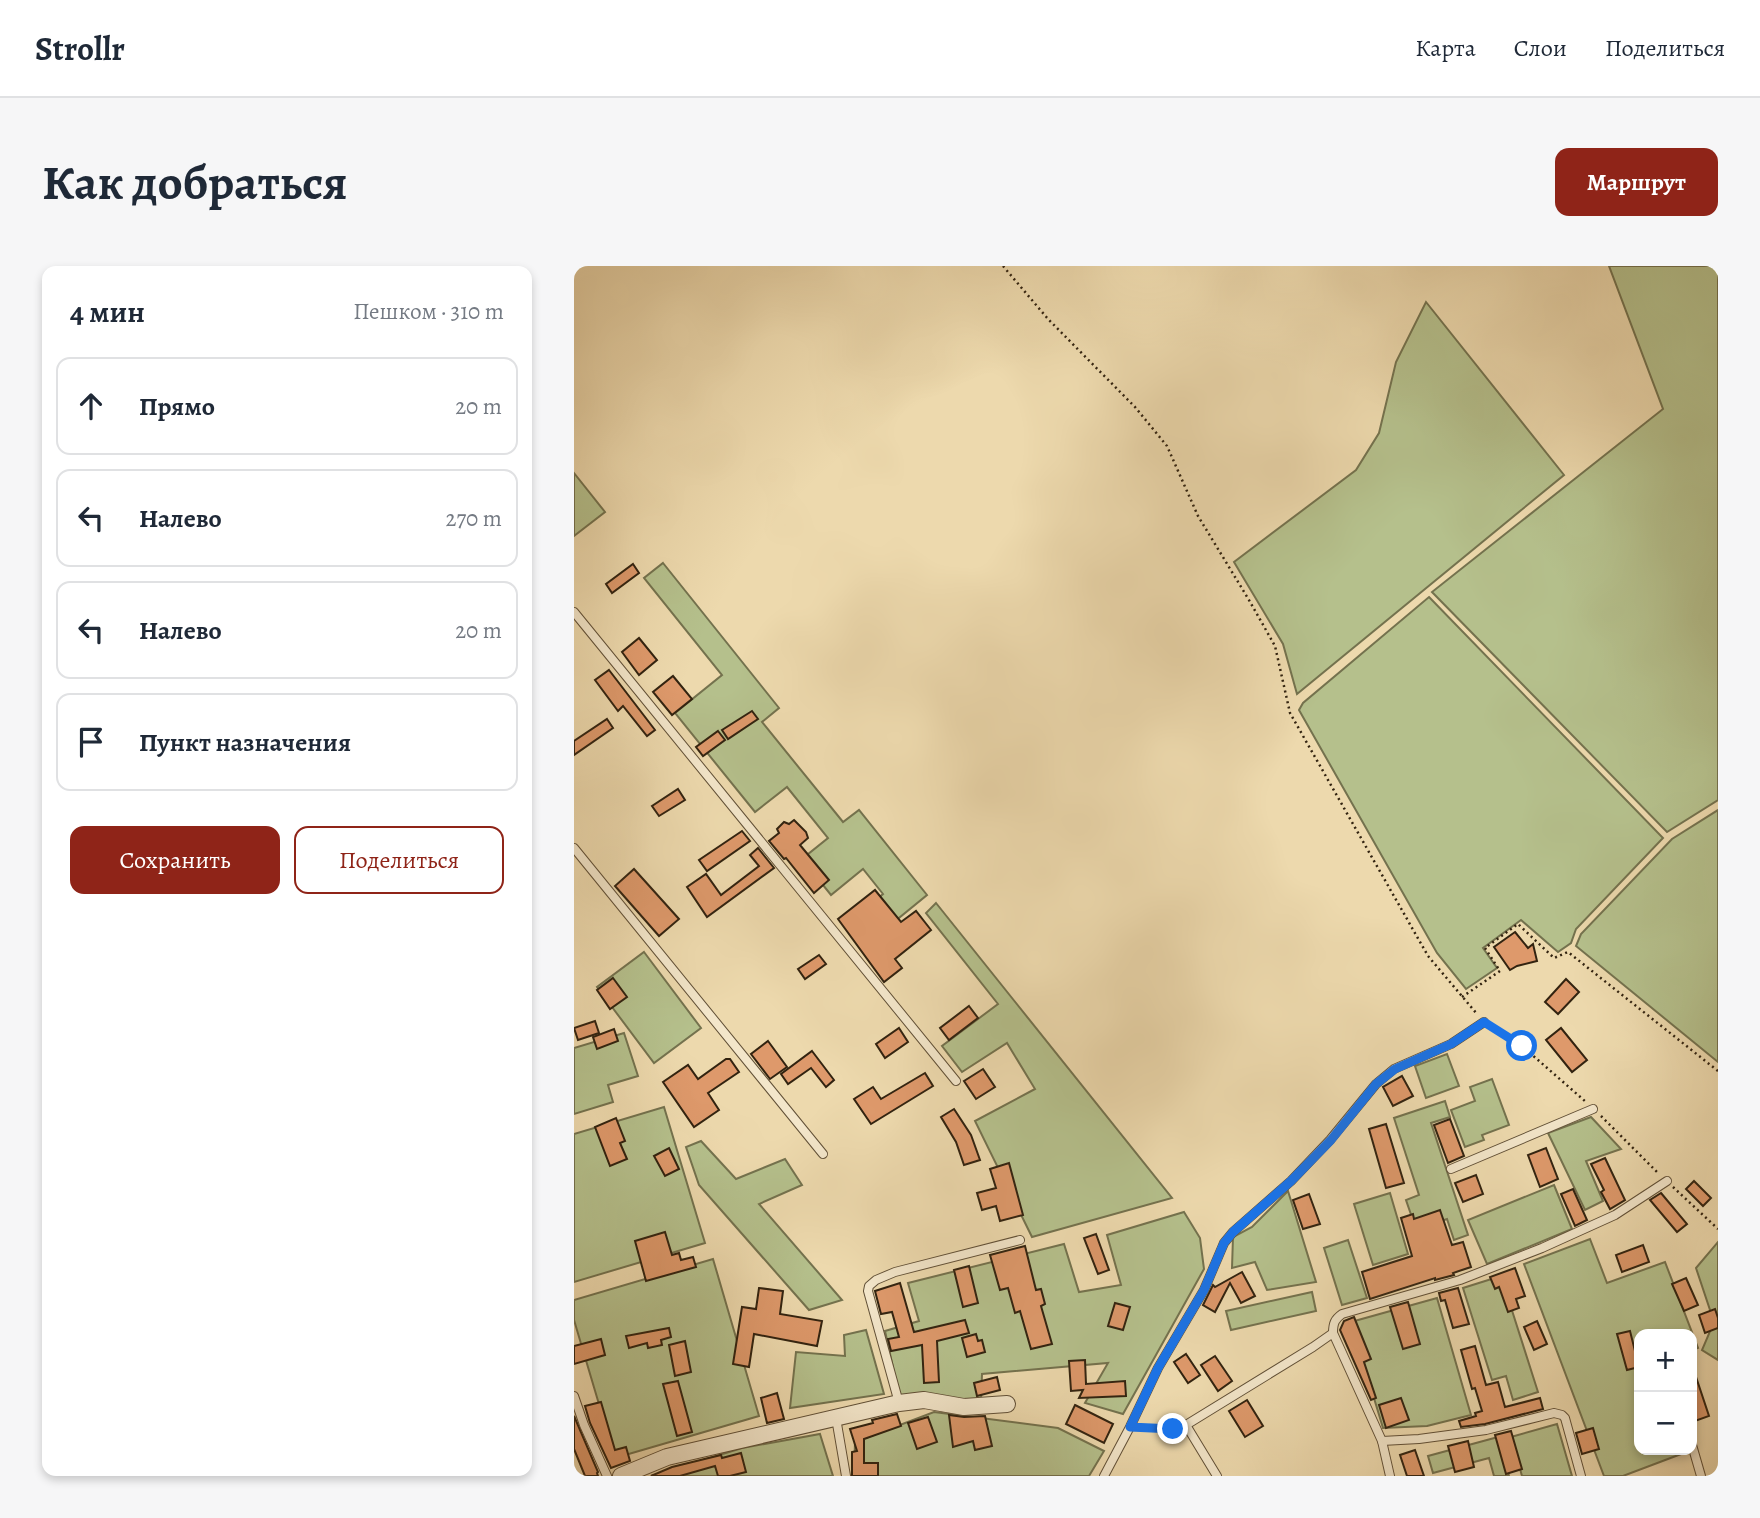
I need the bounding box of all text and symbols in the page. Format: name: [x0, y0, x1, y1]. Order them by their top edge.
text: Strollr: [35, 26, 125, 71]
text: Карта: [1415, 32, 1476, 64]
text: Слои: [1514, 32, 1567, 64]
text: Поделиться: [1605, 32, 1725, 64]
button: Маршрут: [1555, 148, 1718, 216]
text: Как добраться: [42, 149, 348, 216]
text: 4 мин: [70, 292, 145, 332]
text: Пешком · 310 m: [353, 296, 504, 327]
icon: ahead: [72, 387, 110, 425]
text: Прямо: [139, 389, 215, 424]
text: 20 m: [455, 391, 502, 422]
icon: left: [72, 499, 110, 537]
text: Налево: [139, 501, 222, 536]
text: 270 m: [445, 503, 502, 534]
icon: left: [72, 611, 110, 649]
text: Налево: [139, 613, 222, 648]
text: 20 m: [455, 615, 502, 646]
icon: arrive: [72, 723, 110, 761]
text: Пункт назначения: [139, 725, 351, 760]
button: Сохранить: [70, 826, 280, 894]
button: Поделиться: [294, 826, 504, 894]
route start: [1506, 1030, 1537, 1061]
map controls: [1634, 1329, 1697, 1455]
button: +: [1634, 1329, 1697, 1392]
button: −: [1634, 1392, 1697, 1455]
route end: [1157, 1413, 1188, 1444]

